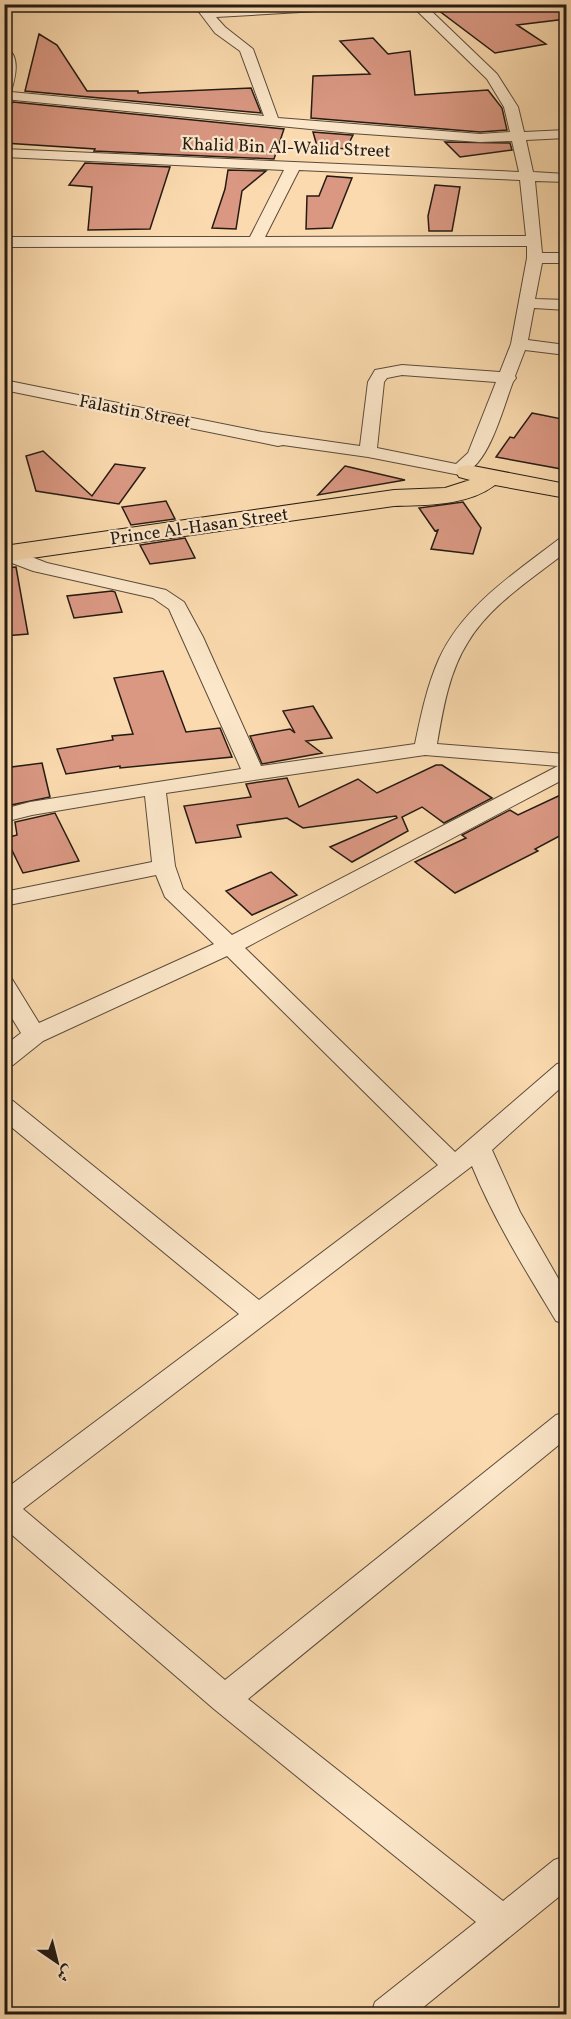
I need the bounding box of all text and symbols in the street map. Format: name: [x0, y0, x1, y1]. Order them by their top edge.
street label: Khalid Bin Al-Walid Street: [181, 132, 391, 165]
street label: Falastin Street: [77, 389, 193, 436]
street label: Prince Al-Hasan Street: [108, 503, 290, 552]
north arrow: [27, 1932, 87, 1992]
text: ش: [52, 1959, 77, 1986]

